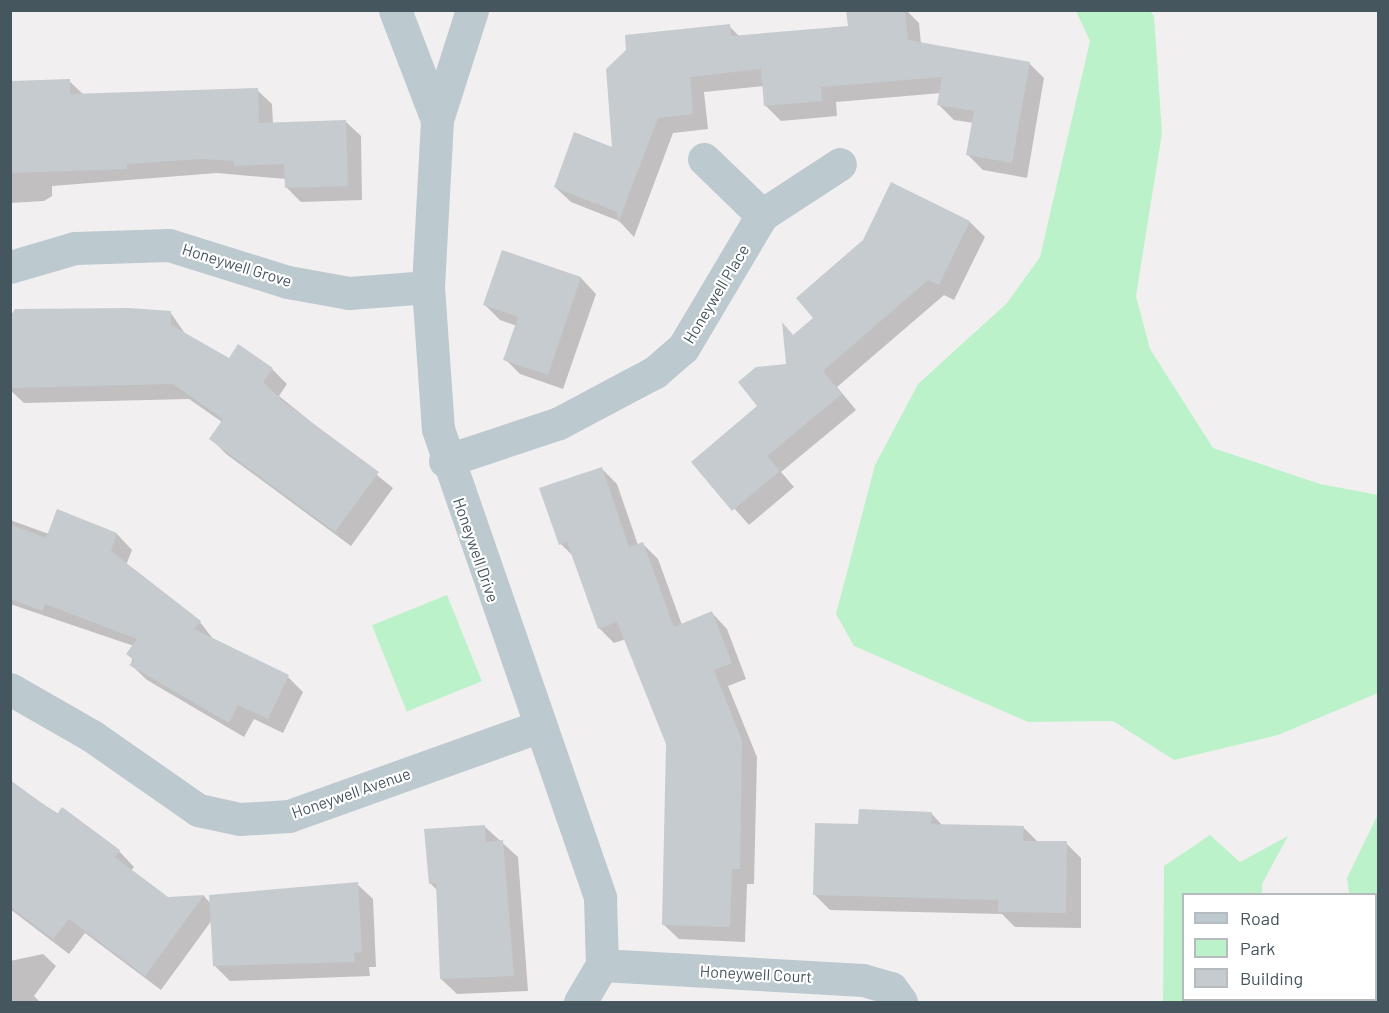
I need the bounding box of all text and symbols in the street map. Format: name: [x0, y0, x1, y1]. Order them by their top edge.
street label: Honeywell Grove: [180, 239, 294, 291]
street label: Honeywell Place: [679, 241, 753, 347]
street label: Honeywell Drive: [449, 495, 503, 605]
street label: Honeywell Avenue: [289, 764, 413, 822]
legend: [1182, 893, 1377, 1001]
text: Road: [1240, 907, 1280, 929]
text: Park: [1240, 937, 1275, 959]
street label: Honeywell Court: [699, 961, 813, 987]
text: Building: [1240, 967, 1303, 989]

